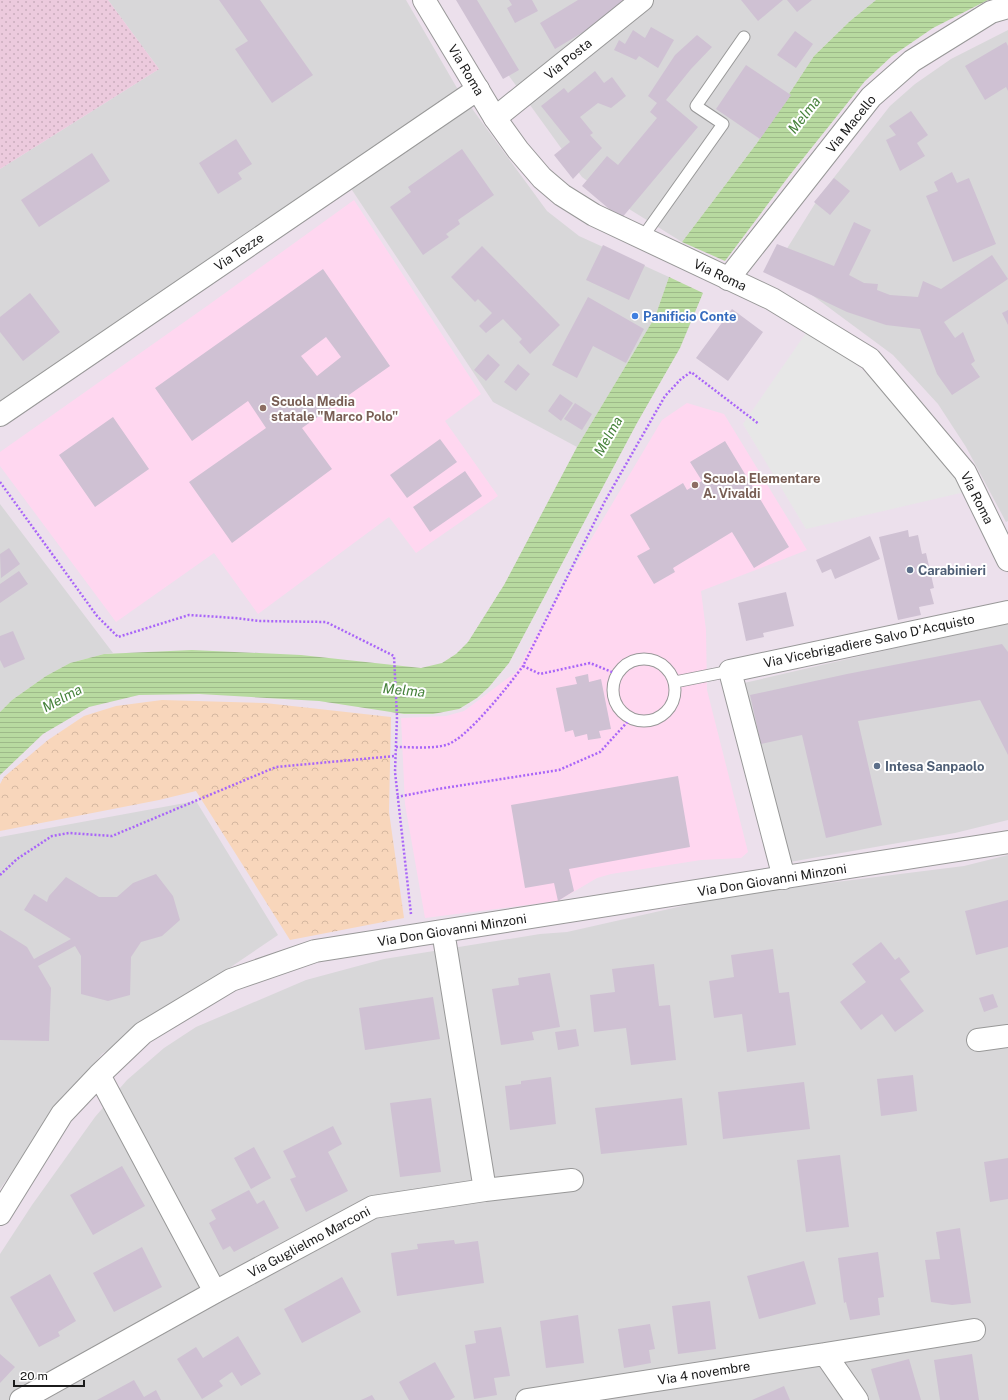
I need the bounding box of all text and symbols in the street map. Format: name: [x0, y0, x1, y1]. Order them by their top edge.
street label: Via Posta: [541, 35, 595, 83]
street label: Via Roma: [445, 42, 487, 98]
street label: Via Macello: [823, 92, 879, 156]
water label: Melma: [785, 93, 823, 137]
street label: Via Tezze: [211, 230, 267, 274]
street label: Via Roma: [691, 256, 749, 294]
place label: Panificio Conte: [643, 309, 736, 324]
marker: Panificio Conte: [630, 311, 640, 321]
place label: Scuola Media statale "Marco Polo": [271, 394, 398, 424]
marker: Scuola Media statale "Marco Polo": [258, 403, 268, 413]
water label: Melma: [590, 414, 626, 458]
street label: Via Roma: [957, 469, 997, 527]
place label: Scuola Elementare A. Vivaldi: [703, 471, 820, 501]
marker: Scuola Elementare A. Vivaldi: [690, 480, 700, 490]
place label: Carabinieri: [918, 563, 986, 578]
marker: Carabinieri: [905, 565, 915, 575]
street label: Via Vicebrigadiere Salvo D'Acquisto: [762, 611, 976, 671]
water label: Melma: [382, 680, 426, 700]
water label: Melma: [39, 681, 85, 715]
place label: Intesa Sanpaolo: [885, 759, 984, 774]
marker: Intesa Sanpaolo: [872, 761, 882, 771]
street label: Via Don Giovanni Minzoni: [696, 861, 848, 899]
street label: Via Don Giovanni Minzoni: [376, 911, 528, 949]
street label: Via Guglielmo Marconi: [245, 1203, 373, 1281]
street label: Via 4 novembre: [657, 1358, 751, 1388]
scale bar: [14, 1362, 84, 1388]
text: 20 m: [20, 1369, 48, 1383]

